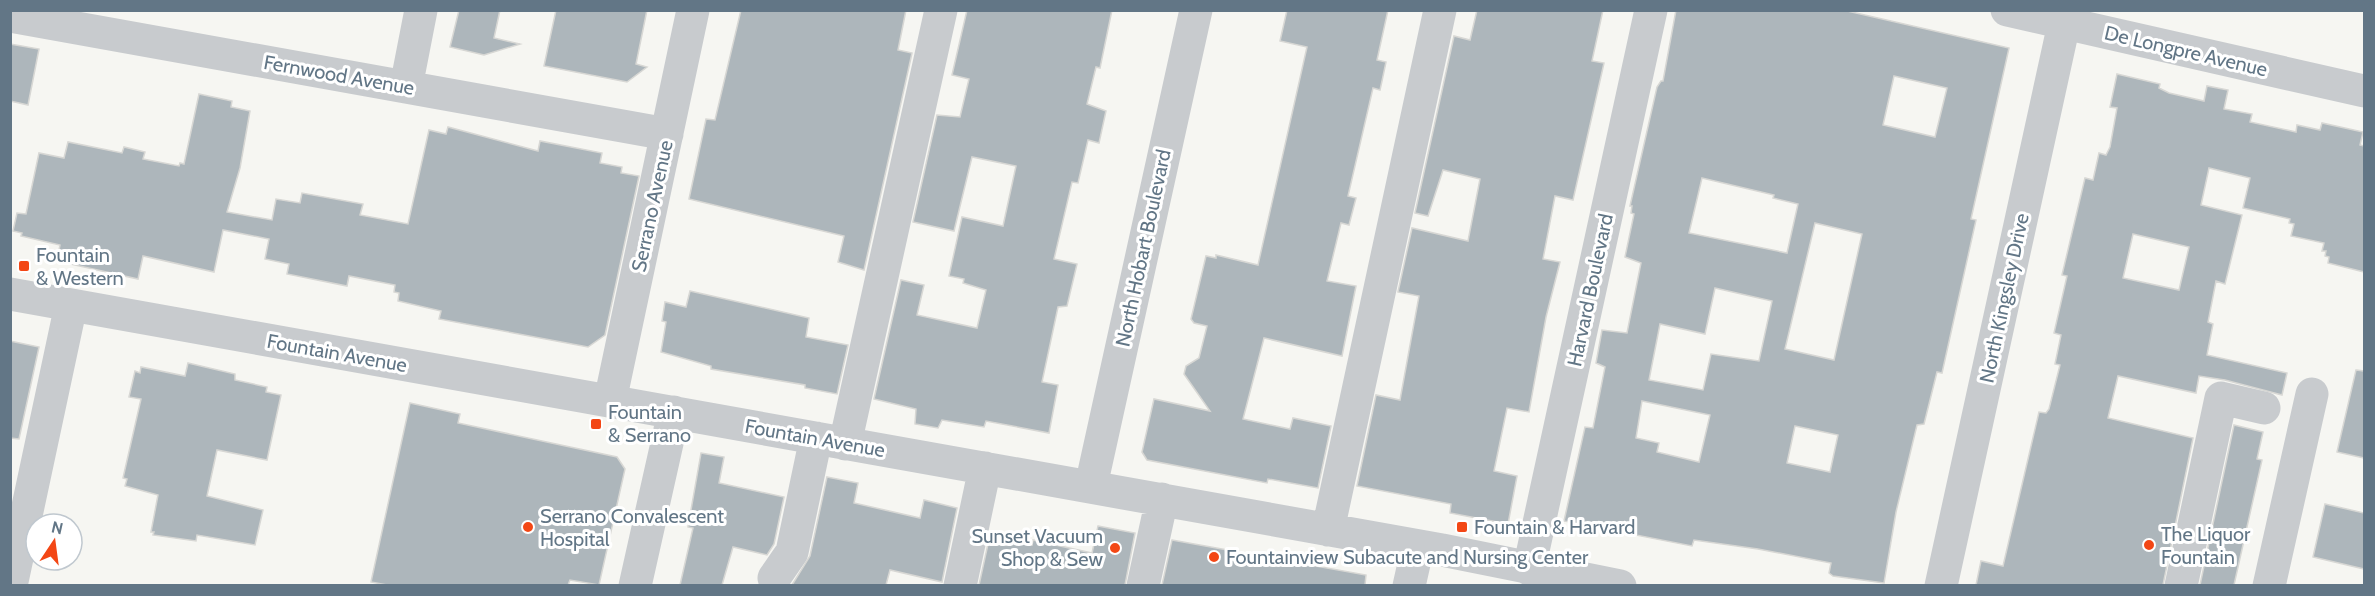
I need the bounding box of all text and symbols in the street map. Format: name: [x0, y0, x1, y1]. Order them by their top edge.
street label: De Longpre Avenue: [2102, 21, 2270, 81]
street label: Fernwood Avenue: [262, 50, 416, 100]
street label: Serrano Avenue: [626, 138, 678, 274]
street label: North Hobart Boulevard: [1110, 147, 1176, 349]
street label: Harvard Boulevard: [1562, 211, 1618, 369]
street label: North Kingsley Drive: [1974, 211, 2034, 385]
place label: Fountain & Western: [36, 243, 124, 290]
marker: Fountain & Western: [17, 259, 31, 273]
street label: Fountain Avenue: [265, 329, 409, 377]
place label: Fountain & Serrano: [608, 400, 691, 447]
street label: Fountain Avenue: [743, 414, 887, 462]
marker: Fountain & Serrano: [589, 417, 603, 431]
place label: Serrano Convalescent Hospital: [540, 504, 724, 551]
north arrow: [24, 512, 84, 572]
place label: Fountain & Harvard: [1474, 515, 1635, 539]
text: N: [50, 517, 65, 538]
marker: Serrano Convalescent Hospital: [521, 520, 535, 534]
marker: Fountain & Harvard: [1455, 520, 1469, 534]
place label: The Liquor Fountain: [2161, 522, 2251, 569]
place label: Sunset Vacuum Shop & Sew: [971, 524, 1103, 571]
marker: The Liquor Fountain: [2142, 538, 2156, 552]
marker: Sunset Vacuum Shop & Sew: [1108, 541, 1122, 555]
place label: Fountainview Subacute and Nursing Center: [1226, 545, 1589, 569]
marker: Fountainview Subacute and Nursing Center: [1207, 550, 1221, 564]

